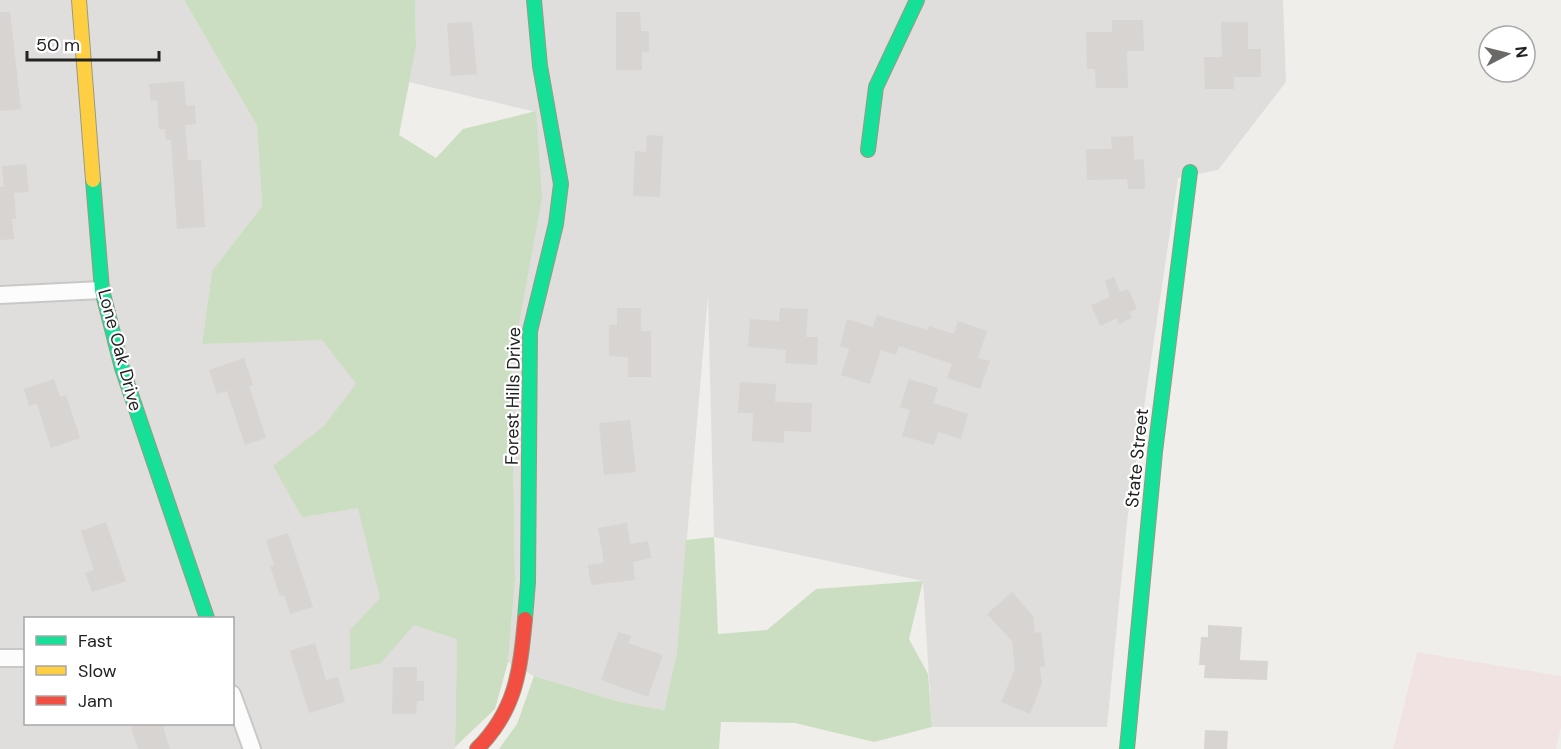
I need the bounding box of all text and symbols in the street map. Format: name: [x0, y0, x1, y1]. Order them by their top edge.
scale bar: [27, 24, 159, 62]
north arrow: [1477, 24, 1537, 84]
text: 50 m: [36, 33, 80, 57]
text: N: [1510, 45, 1533, 59]
street label: Lone Oak Drive: [92, 286, 148, 414]
street label: Forest Hills Drive: [500, 327, 526, 465]
street label: State Street: [1120, 407, 1154, 509]
legend: [24, 617, 234, 725]
text: Fast: [78, 629, 113, 653]
text: Slow: [78, 659, 117, 683]
text: Jam: [78, 689, 113, 713]

